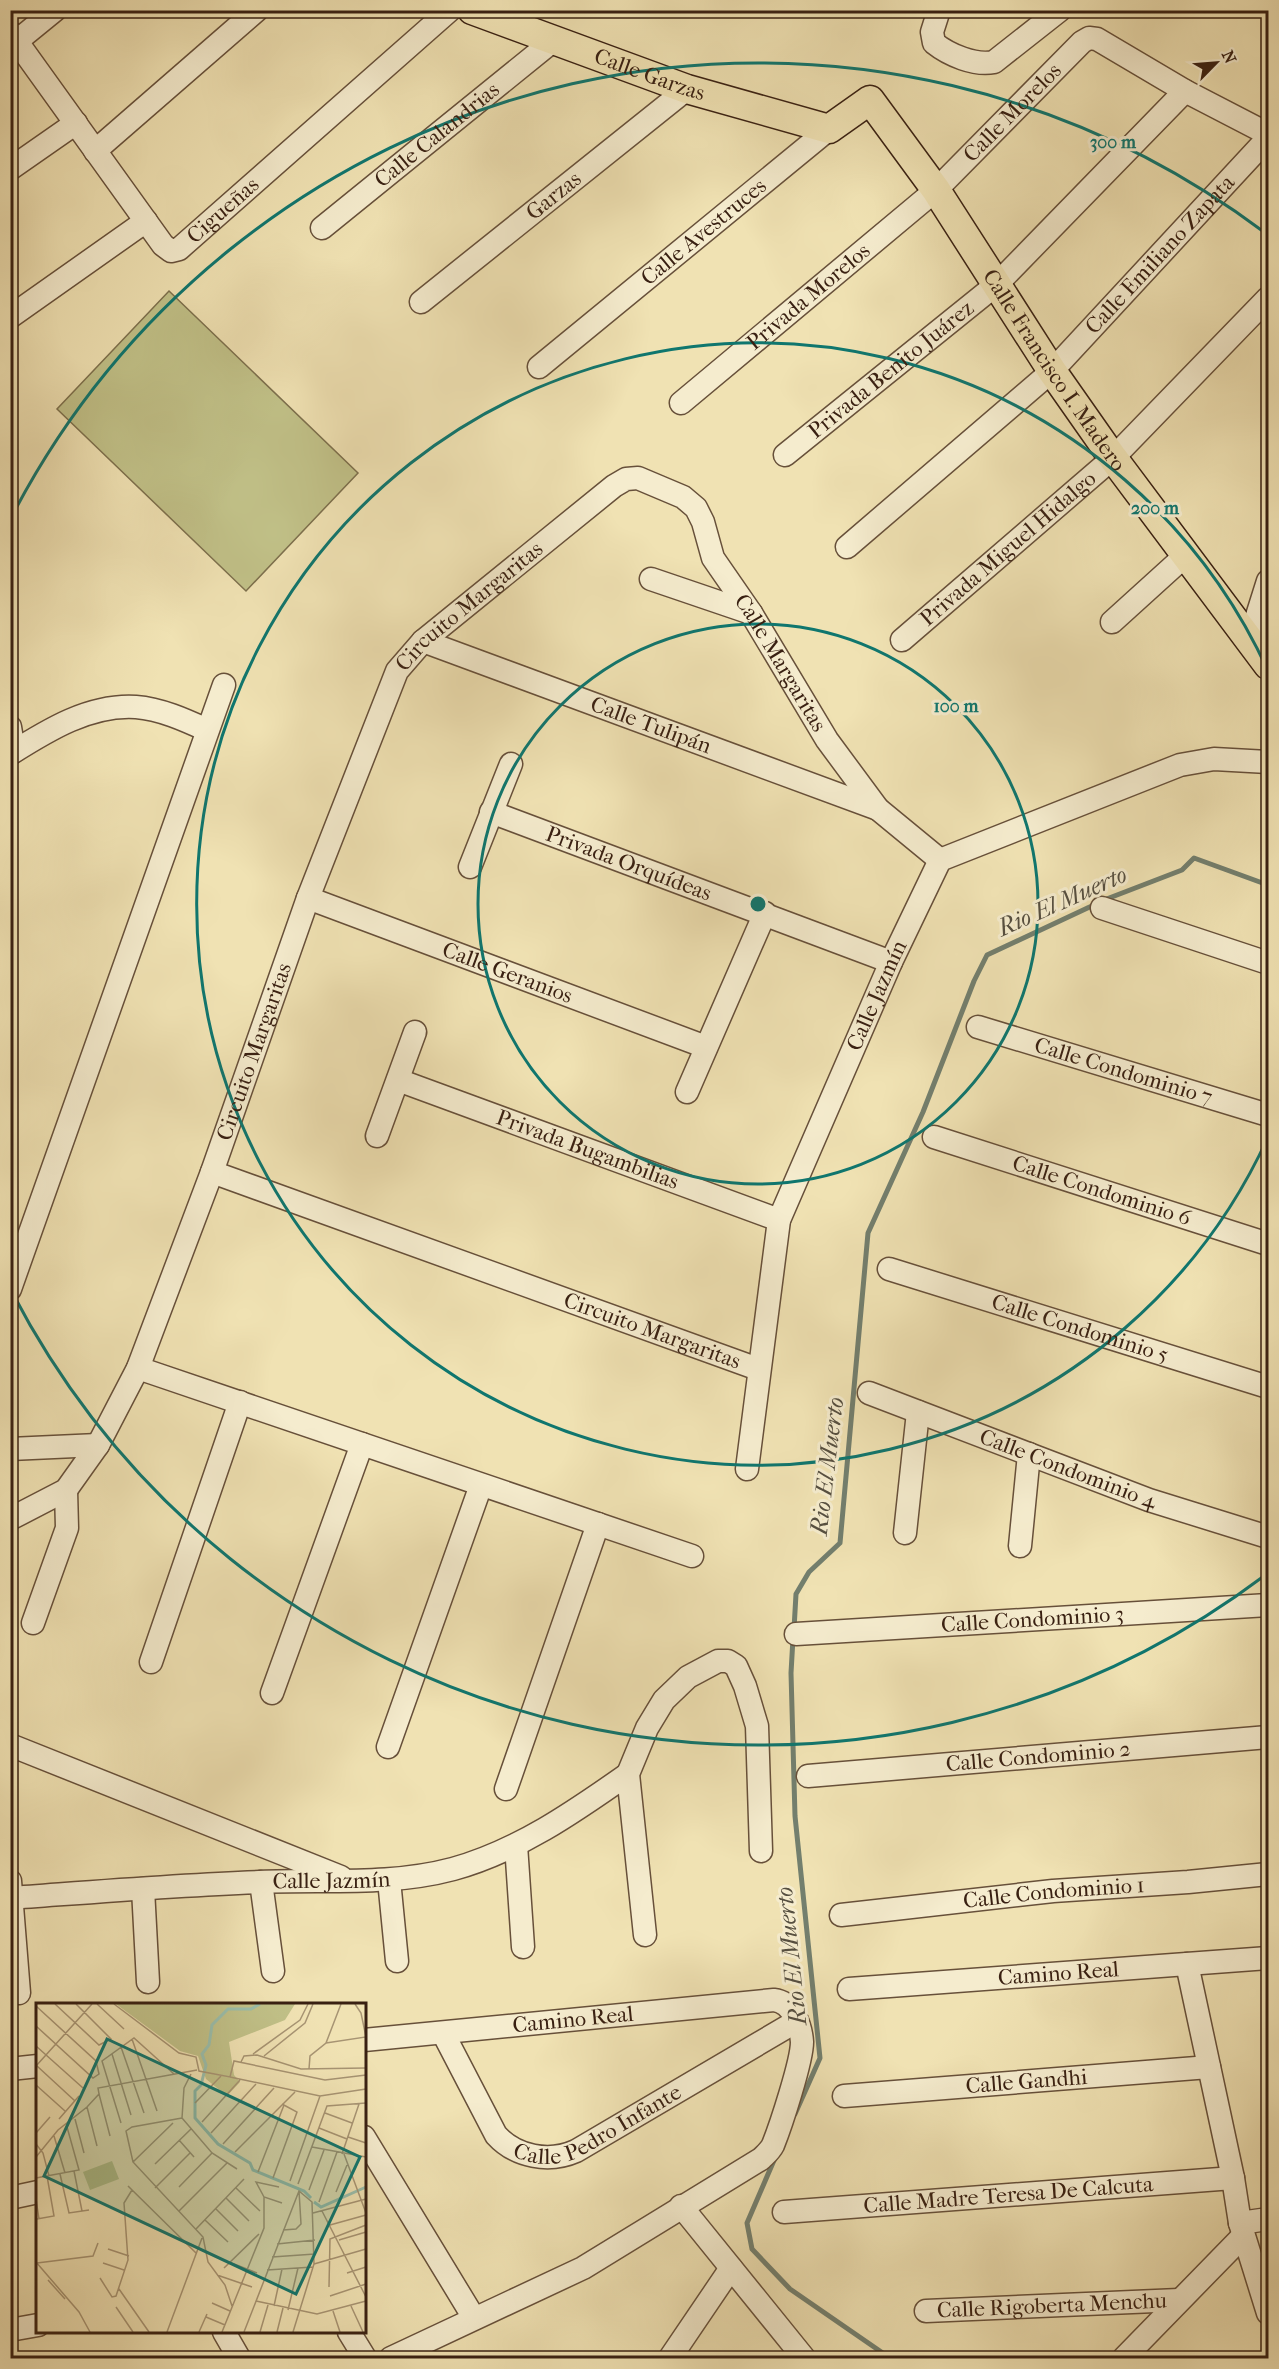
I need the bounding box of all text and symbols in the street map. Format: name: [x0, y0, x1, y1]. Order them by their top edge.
north arrow: [1186, 33, 1246, 93]
street label: Calle Garzas: [591, 43, 708, 106]
text: N: [1218, 47, 1241, 67]
street label: Calle Morelos: [958, 58, 1067, 168]
street label: Calle Calandrias: [369, 77, 505, 193]
text: 300 m: [1090, 132, 1137, 153]
street label: Garzas: [521, 166, 586, 226]
street label: Calle Emiliano Zapata: [1080, 169, 1241, 339]
street label: Cigueñas: [181, 172, 264, 249]
street label: Calle Avestruces: [636, 173, 772, 291]
street label: Privada Morelos: [741, 238, 875, 356]
street label: Calle Francisco I. Madero: [977, 264, 1131, 476]
street label: Privada Benito Juárez: [803, 295, 979, 444]
street label: Privada Miguel Hidalgo: [915, 466, 1101, 632]
text: 200 m: [1131, 498, 1180, 519]
street label: Circuito Margaritas: [390, 536, 548, 676]
street label: Calle Margaritas: [729, 589, 832, 736]
street label: Calle Tulipán: [587, 691, 715, 759]
text: 100 m: [933, 696, 980, 717]
street label: Privada Orquídeas: [542, 821, 715, 906]
water label: Rio El Muerto: [991, 860, 1131, 943]
centre of rings: [748, 894, 768, 914]
street label: Calle Geranios: [439, 936, 576, 1009]
street label: Calle Jazmín: [841, 936, 913, 1055]
street label: Circuito Margaritas: [211, 960, 297, 1144]
street label: Calle Condominio 7: [1031, 1032, 1216, 1110]
street label: Privada Bugambilias: [493, 1104, 682, 1195]
street label: Calle Condominio 6: [1009, 1150, 1194, 1231]
street label: Circuito Margaritas: [560, 1287, 744, 1375]
street label: Calle Condominio 5: [988, 1289, 1171, 1368]
water label: Rio El Muerto: [804, 1395, 849, 1539]
street label: Calle Condominio 4: [976, 1424, 1160, 1515]
street label: Calle Condominio 3: [940, 1601, 1125, 1638]
street label: Calle Condominio 2: [945, 1736, 1132, 1777]
street label: Calle Jazmín: [272, 1866, 391, 1895]
street label: Calle Condominio 1: [962, 1872, 1145, 1914]
water label: Rio El Muerto: [770, 1886, 812, 2028]
street label: Camino Real: [997, 1956, 1120, 1991]
street label: Camino Real: [511, 2001, 635, 2038]
inset map: [36, 2003, 366, 2333]
street label: Calle Gandhi: [965, 2064, 1089, 2099]
street label: Calle Pedro Infante: [509, 2079, 686, 2170]
street label: Calle Madre Teresa De Calcuta: [863, 2171, 1155, 2219]
street label: Calle Rigoberta Menchu: [936, 2288, 1168, 2324]

